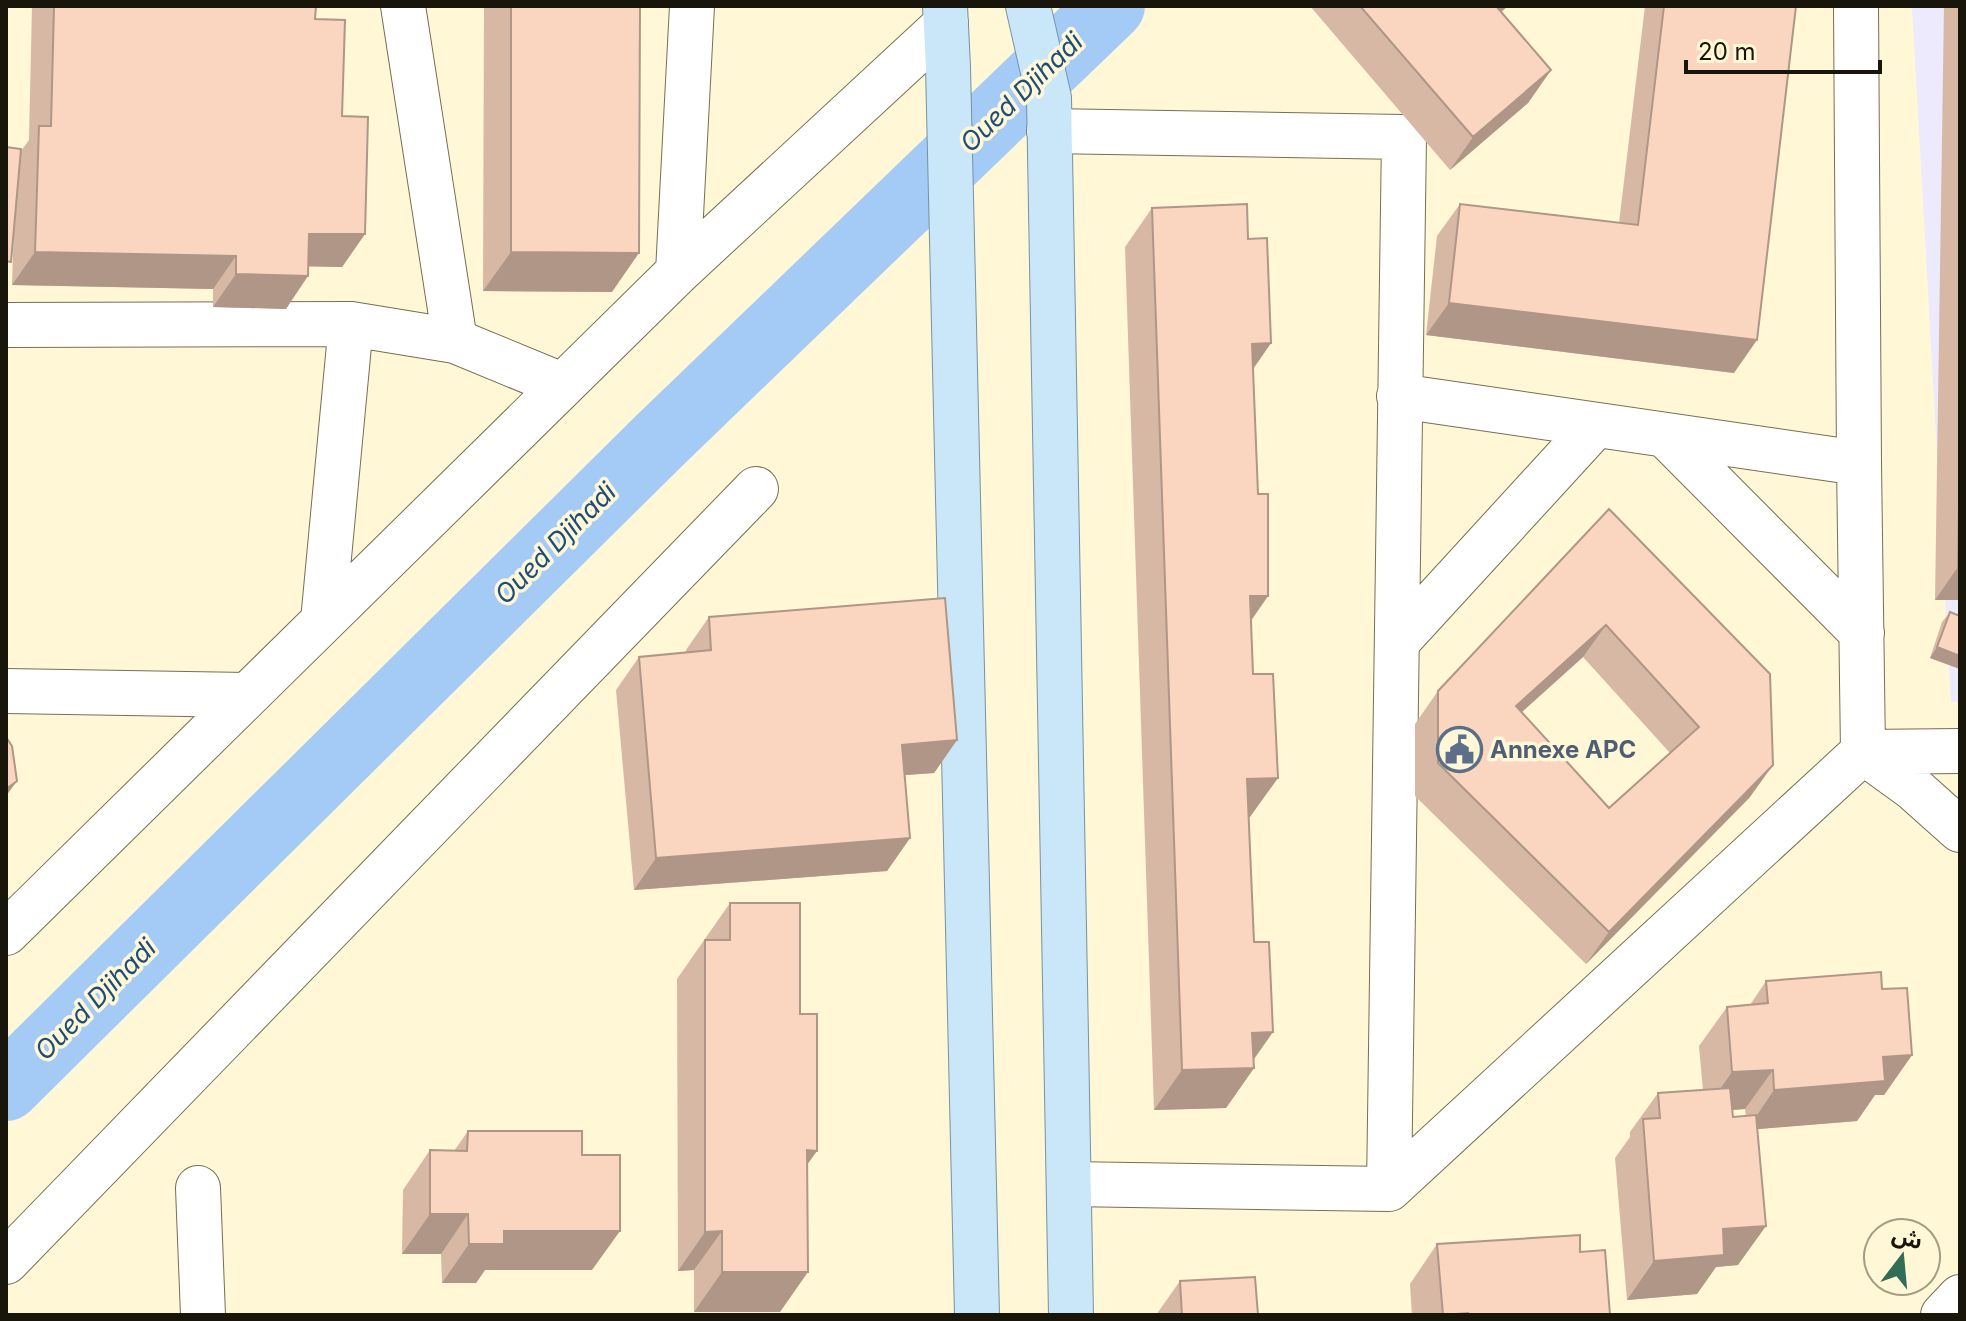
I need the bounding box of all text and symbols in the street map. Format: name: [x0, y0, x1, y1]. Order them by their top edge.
scale bar: [1686, 24, 1880, 74]
water label: Oued Djihadi: [953, 25, 1089, 158]
text: 20 m: [1698, 37, 1756, 66]
water label: Oued Djihadi: [488, 476, 622, 610]
public building icon: Annexe APC: [1435, 725, 1483, 773]
place label: Annexe APC: [1490, 735, 1636, 764]
water label: Oued Djihadi: [28, 932, 162, 1066]
north arrow: [1862, 1217, 1942, 1297]
text: ش: [1889, 1221, 1926, 1254]

